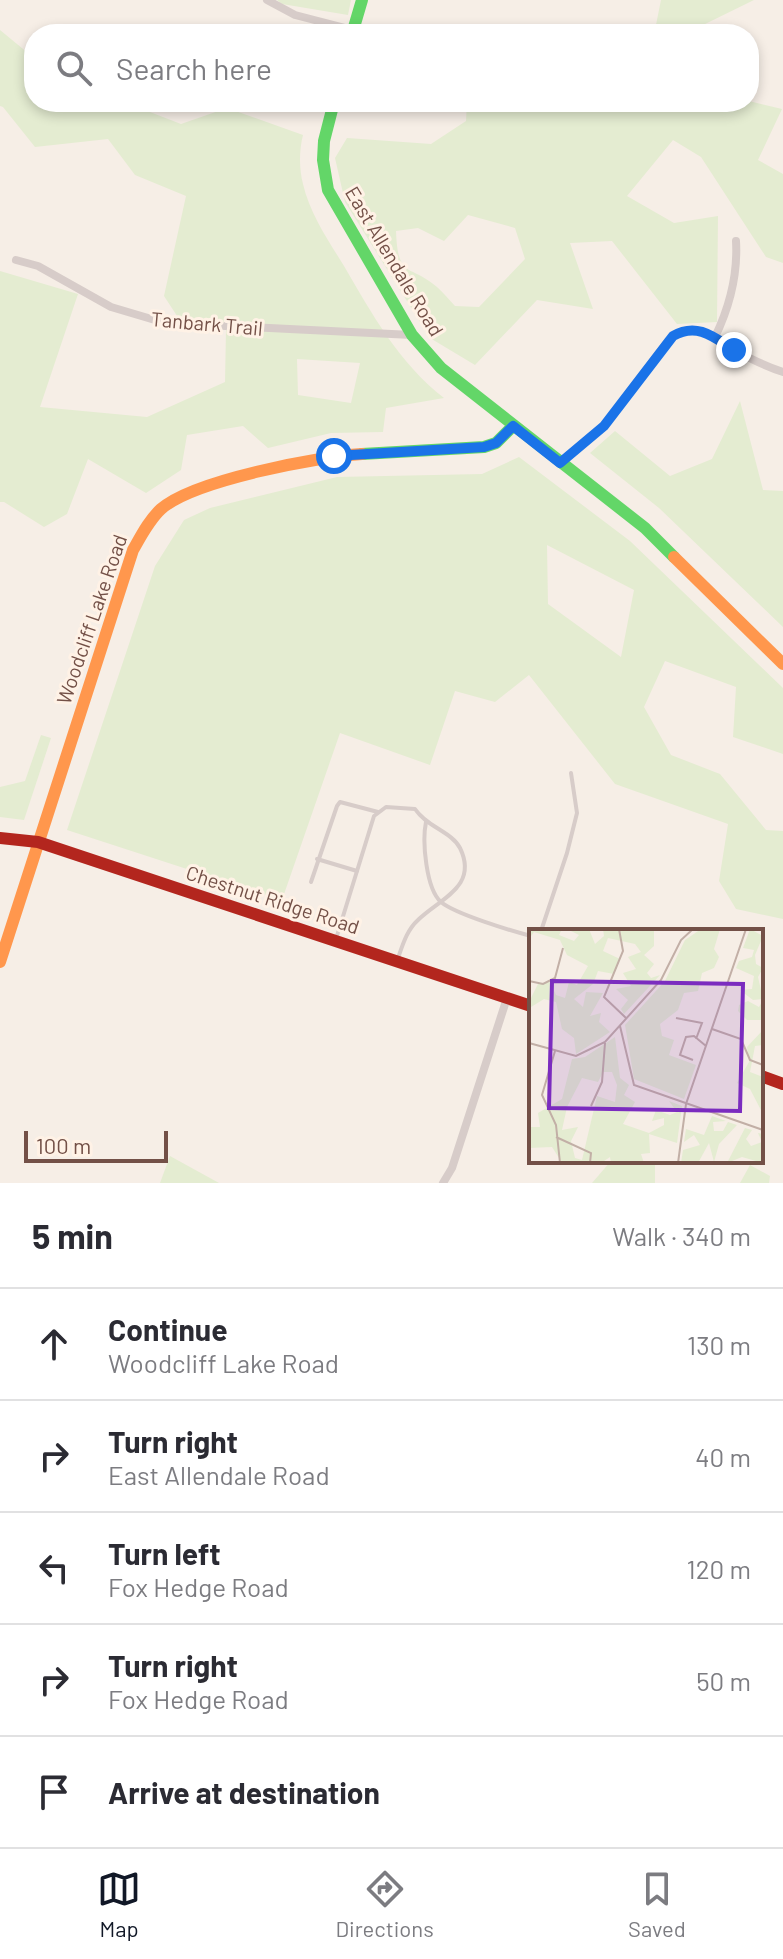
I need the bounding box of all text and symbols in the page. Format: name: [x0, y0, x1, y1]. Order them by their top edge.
search box: [24, 24, 759, 112]
icon: search: [52, 46, 96, 90]
text: Search here: [116, 50, 272, 86]
street label: East Allendale Road: [341, 182, 449, 340]
street label: Tanbark Trail: [150, 306, 264, 340]
route end: [716, 332, 752, 368]
route start: [316, 438, 352, 474]
street label: Woodcliff Lake Road: [51, 531, 131, 707]
street label: Chestnut Ridge Road: [183, 860, 363, 938]
inset map: [529, 929, 763, 1163]
scale bar: [24, 1127, 168, 1163]
text: 100 m: [36, 1132, 91, 1158]
text: 5 min: [32, 1215, 113, 1256]
text: Walk · 340 m: [612, 1220, 751, 1251]
text: Continue: [108, 1311, 228, 1347]
icon: ahead: [32, 1322, 76, 1366]
text: 130 m: [687, 1329, 751, 1360]
text: Woodcliff Lake Road: [108, 1347, 339, 1378]
text: Turn right: [108, 1423, 238, 1459]
icon: right: [32, 1434, 76, 1478]
text: 40 m: [695, 1441, 751, 1472]
text: East Allendale Road: [108, 1459, 330, 1490]
text: Turn left: [108, 1535, 221, 1571]
icon: left: [32, 1546, 76, 1590]
text: 120 m: [687, 1553, 751, 1584]
text: Fox Hedge Road: [108, 1571, 289, 1602]
text: Turn right: [108, 1647, 238, 1683]
icon: right: [32, 1658, 76, 1702]
text: 50 m: [696, 1665, 751, 1696]
text: Fox Hedge Road: [108, 1683, 289, 1714]
icon: arrive: [32, 1770, 76, 1814]
text: Arrive at destination: [108, 1774, 380, 1810]
tab: Map: [97, 1867, 141, 1941]
tab: Directions: [335, 1867, 434, 1941]
tab: Saved: [628, 1867, 686, 1941]

